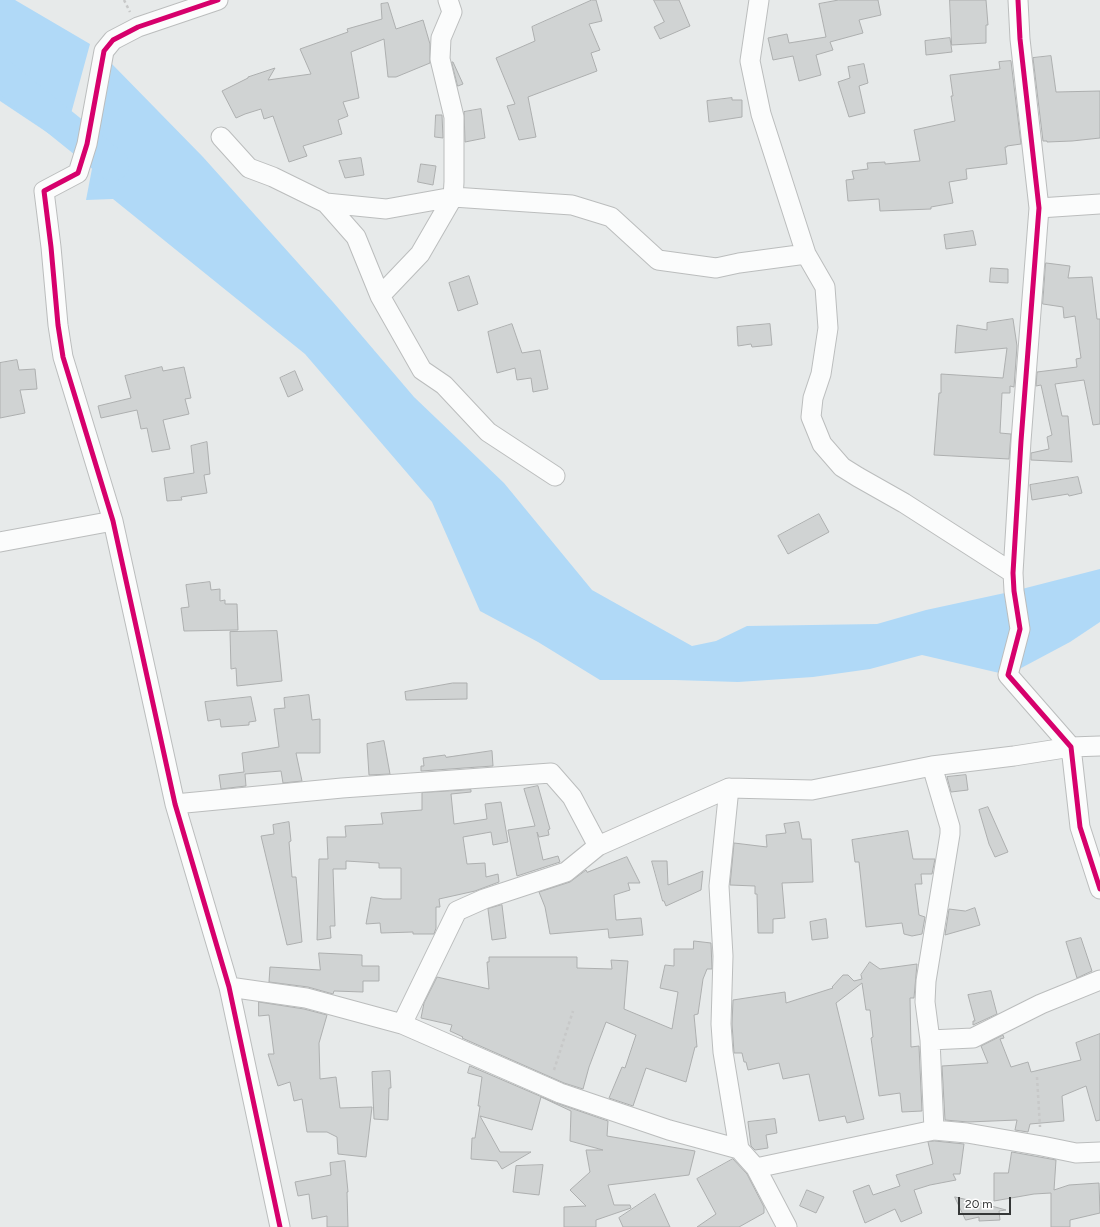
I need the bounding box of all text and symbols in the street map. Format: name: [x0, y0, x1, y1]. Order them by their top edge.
scale bar: [960, 1189, 1013, 1215]
text: 20 m: [965, 1197, 993, 1211]

